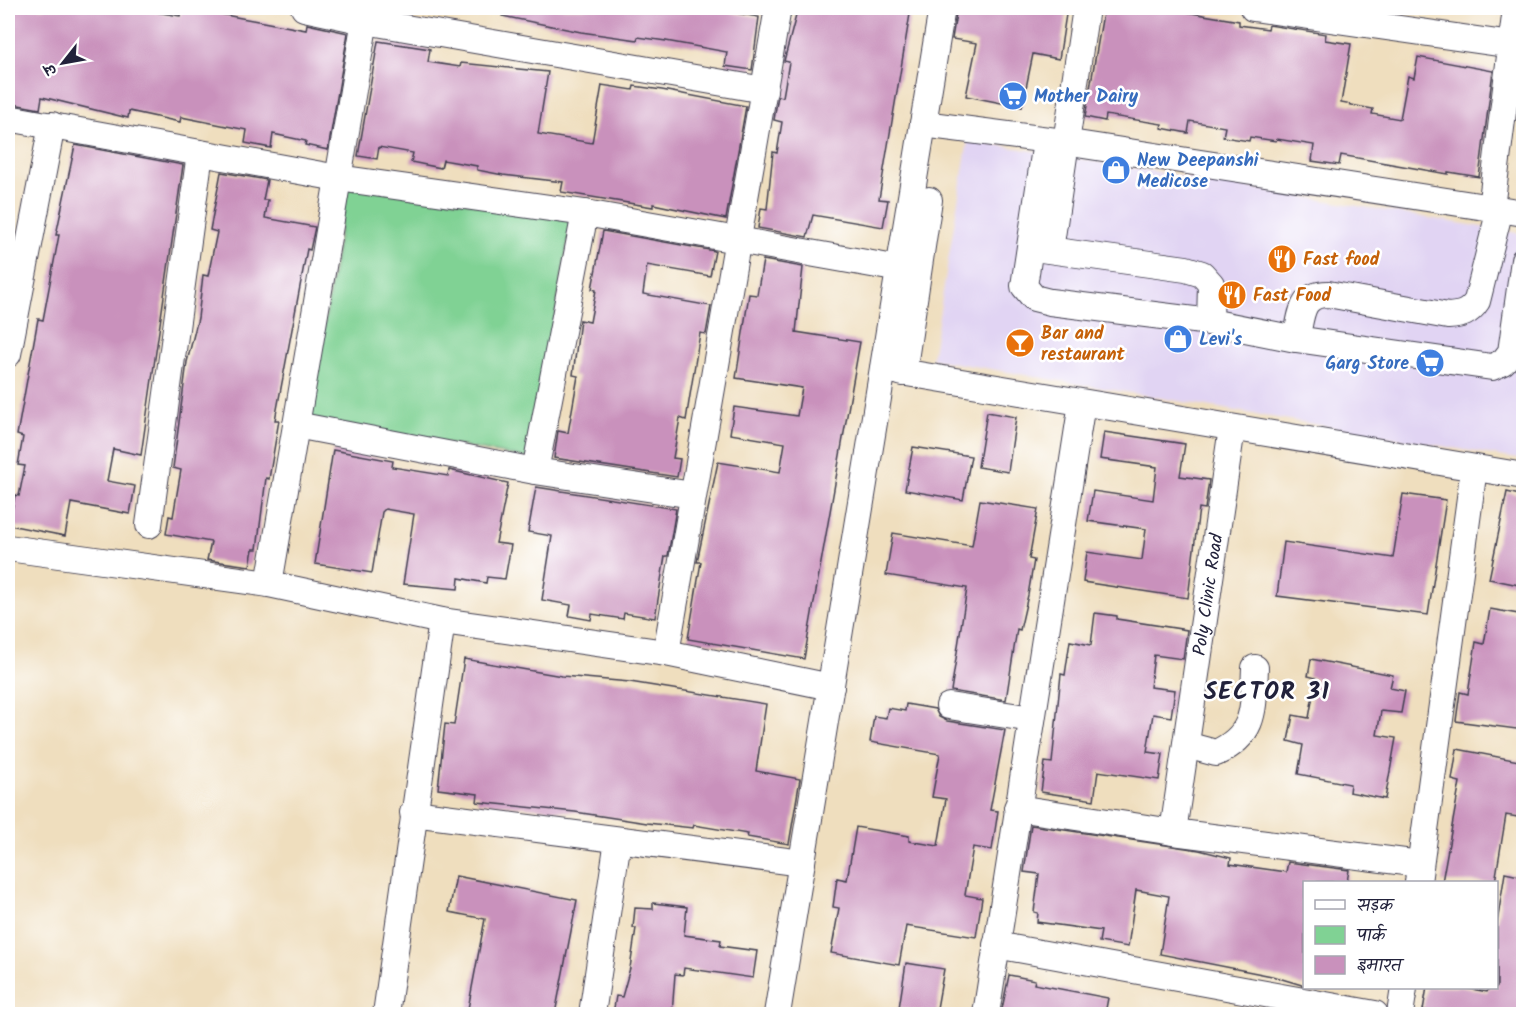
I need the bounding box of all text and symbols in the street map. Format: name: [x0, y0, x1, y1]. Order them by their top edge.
north arrow: [33, 33, 93, 93]
text: उ: [37, 57, 65, 81]
supermarket icon: Mother Dairy: [997, 80, 1029, 112]
place label: Mother Dairy: [1034, 83, 1139, 112]
place label: New Deepanshi Medicose: [1137, 147, 1259, 197]
shop icon: New Deepanshi Medicose: [1100, 154, 1132, 186]
restaurant icon: Fast food: [1266, 243, 1298, 275]
place label: Fast food: [1303, 246, 1380, 275]
restaurant icon: Fast Food: [1216, 279, 1248, 311]
place label: Fast Food: [1253, 282, 1332, 311]
place label: Bar and restaurant: [1041, 320, 1125, 370]
shop icon: Levi's: [1162, 323, 1194, 355]
place label: Levi's: [1199, 326, 1243, 355]
bar icon: Bar and restaurant: [1004, 327, 1036, 359]
supermarket icon: Garg Store: [1414, 347, 1446, 379]
place label: Garg Store: [1325, 350, 1409, 379]
street label: Poly Clinic Road: [1186, 531, 1233, 658]
district label: SECTOR 31: [1204, 673, 1330, 712]
legend: [1303, 881, 1498, 989]
text: सड़क: [1357, 892, 1395, 921]
text: पार्क: [1356, 922, 1388, 951]
text: इमारत: [1357, 952, 1405, 981]

